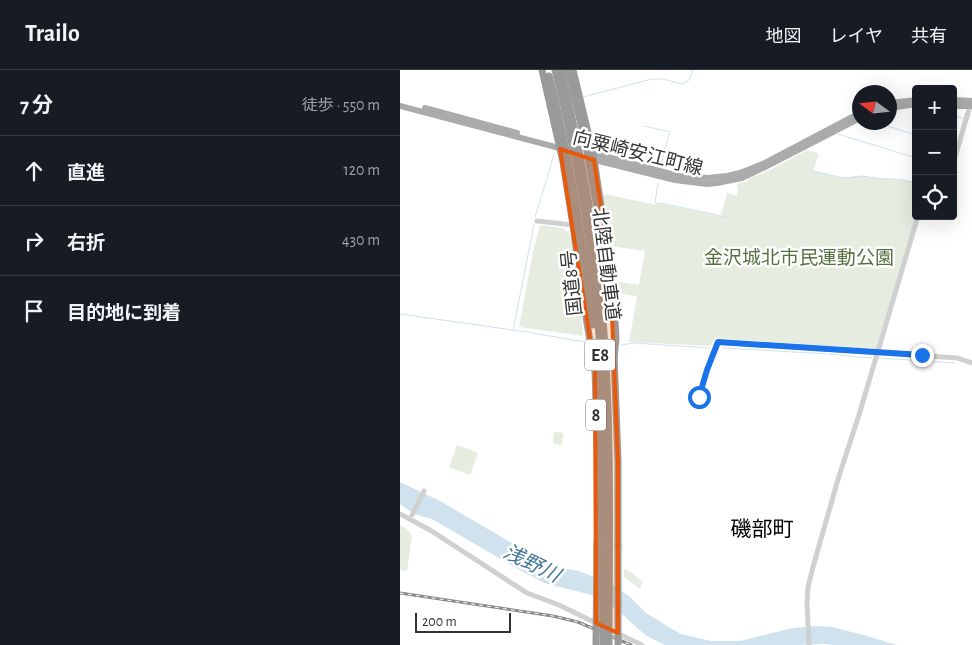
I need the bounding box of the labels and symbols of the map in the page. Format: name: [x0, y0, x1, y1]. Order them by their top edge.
north arrow: [852, 85, 897, 130]
street label: 向粟崎安江町線: [571, 127, 705, 179]
street label: 北陸自動車道: [589, 206, 623, 322]
park label: 金沢城北市民運動公園: [704, 247, 894, 268]
street label: 国道8号: [559, 249, 585, 317]
road number: E8: [585, 340, 615, 370]
route end: [911, 344, 934, 367]
route start: [688, 386, 711, 409]
road number: 8: [586, 400, 606, 430]
district label: 磯部町: [731, 518, 794, 540]
water label: 浅野川: [500, 541, 565, 587]
scale bar: [415, 610, 511, 633]

